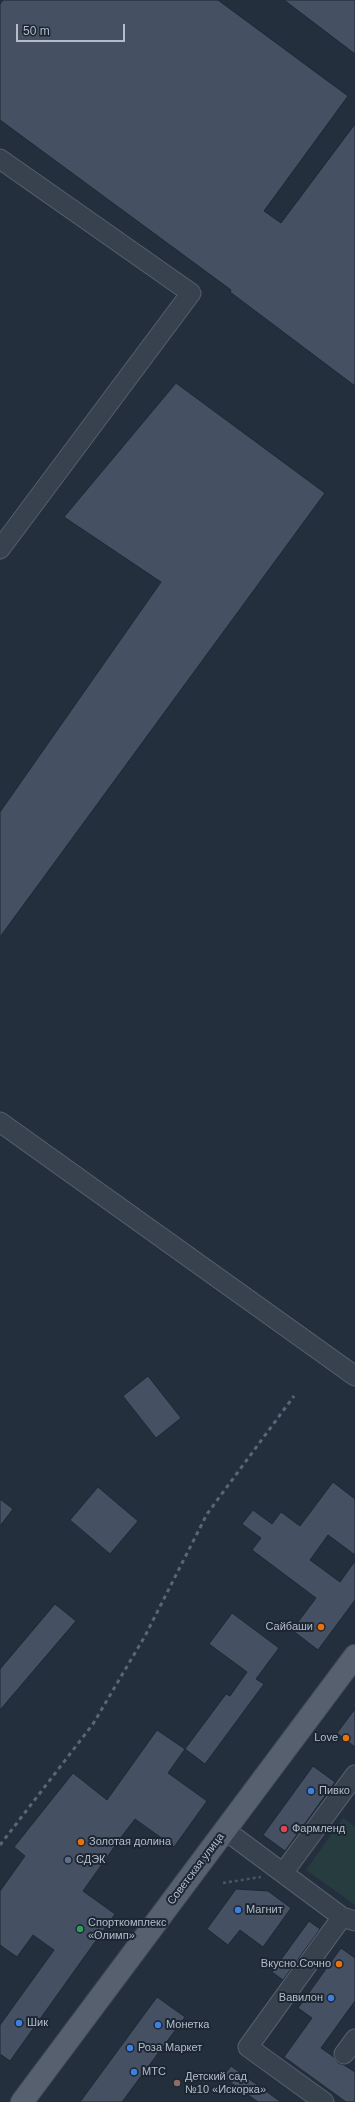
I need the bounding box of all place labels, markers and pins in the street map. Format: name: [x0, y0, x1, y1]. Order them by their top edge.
place label: Сайбаши: [266, 1620, 313, 1634]
marker: Сайбаши: [316, 1622, 326, 1632]
place label: Love: [314, 1731, 338, 1745]
marker: Love: [341, 1733, 351, 1743]
place label: Пивко: [319, 1784, 350, 1798]
marker: Пивко: [306, 1786, 316, 1796]
place label: Фармленд: [292, 1822, 345, 1836]
marker: Фармленд: [279, 1824, 289, 1834]
place label: Золотая долина: [89, 1835, 171, 1849]
marker: Золотая долина: [76, 1837, 86, 1847]
place label: СДЭК: [76, 1853, 105, 1867]
marker: СДЭК: [63, 1855, 73, 1865]
place label: Магнит: [246, 1903, 283, 1917]
marker: Магнит: [233, 1905, 243, 1915]
place label: Спорткомплекс «Олимп»: [88, 1916, 166, 1942]
marker: Спорткомплекс «Олимп»: [75, 1924, 85, 1934]
place label: Вкусно.Сочно: [261, 1957, 331, 1971]
marker: Вкусно.Сочно: [334, 1959, 344, 1969]
place label: Вавилон: [279, 1991, 323, 2005]
marker: Вавилон: [326, 1993, 336, 2003]
place label: Шик: [27, 2016, 48, 2030]
marker: Шик: [14, 2018, 24, 2028]
place label: Монетка: [166, 2018, 209, 2032]
marker: Монетка: [153, 2020, 163, 2030]
place label: Роза Маркет: [138, 2041, 202, 2055]
marker: Роза Маркет: [125, 2043, 135, 2053]
place label: МТС: [142, 2065, 166, 2079]
marker: МТС: [129, 2067, 139, 2077]
place label: Детский сад №10 «Искорка»: [185, 2070, 266, 2096]
marker: Детский сад №10 «Искорка»: [172, 2078, 182, 2088]

